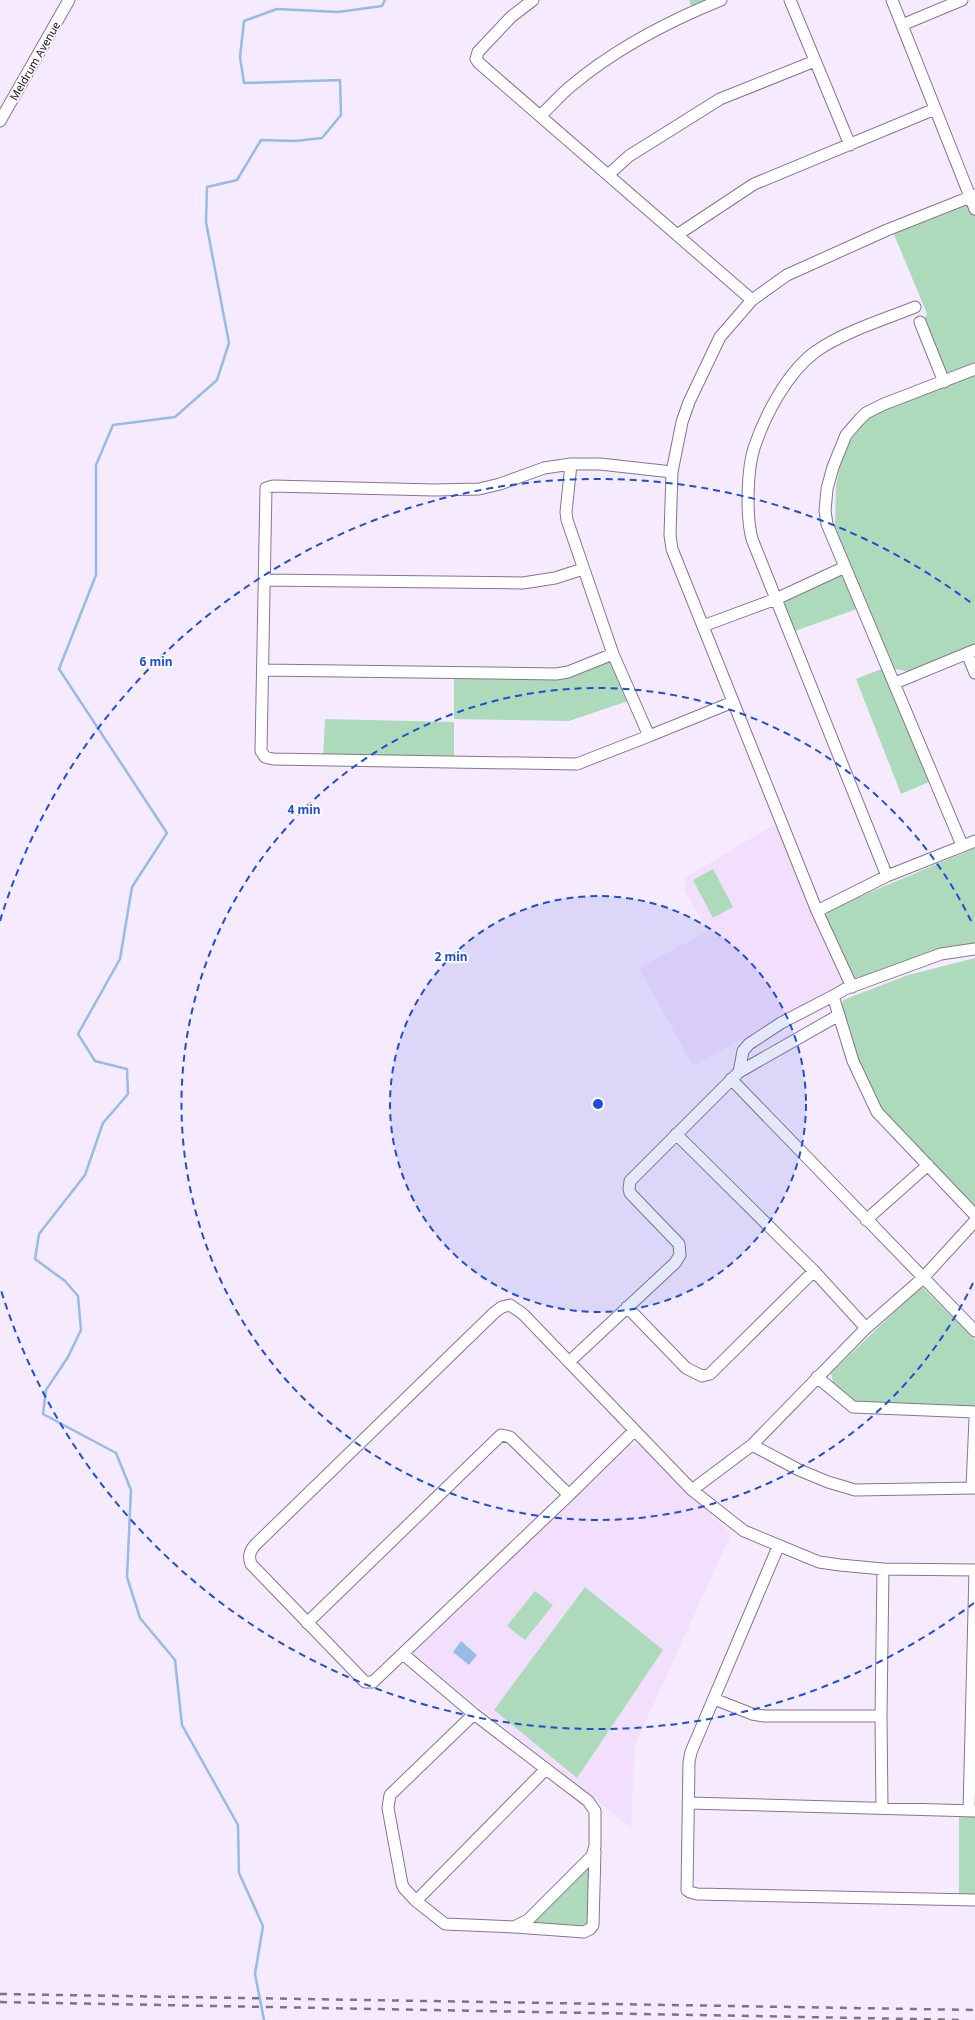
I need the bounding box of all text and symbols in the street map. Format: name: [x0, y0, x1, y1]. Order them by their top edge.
street label: Meldrum Avenue: [6, 19, 63, 103]
text: 6 min: [139, 653, 173, 670]
text: 4 min: [287, 801, 321, 818]
text: 2 min: [434, 948, 468, 965]
centre of rings: [591, 1097, 605, 1111]

